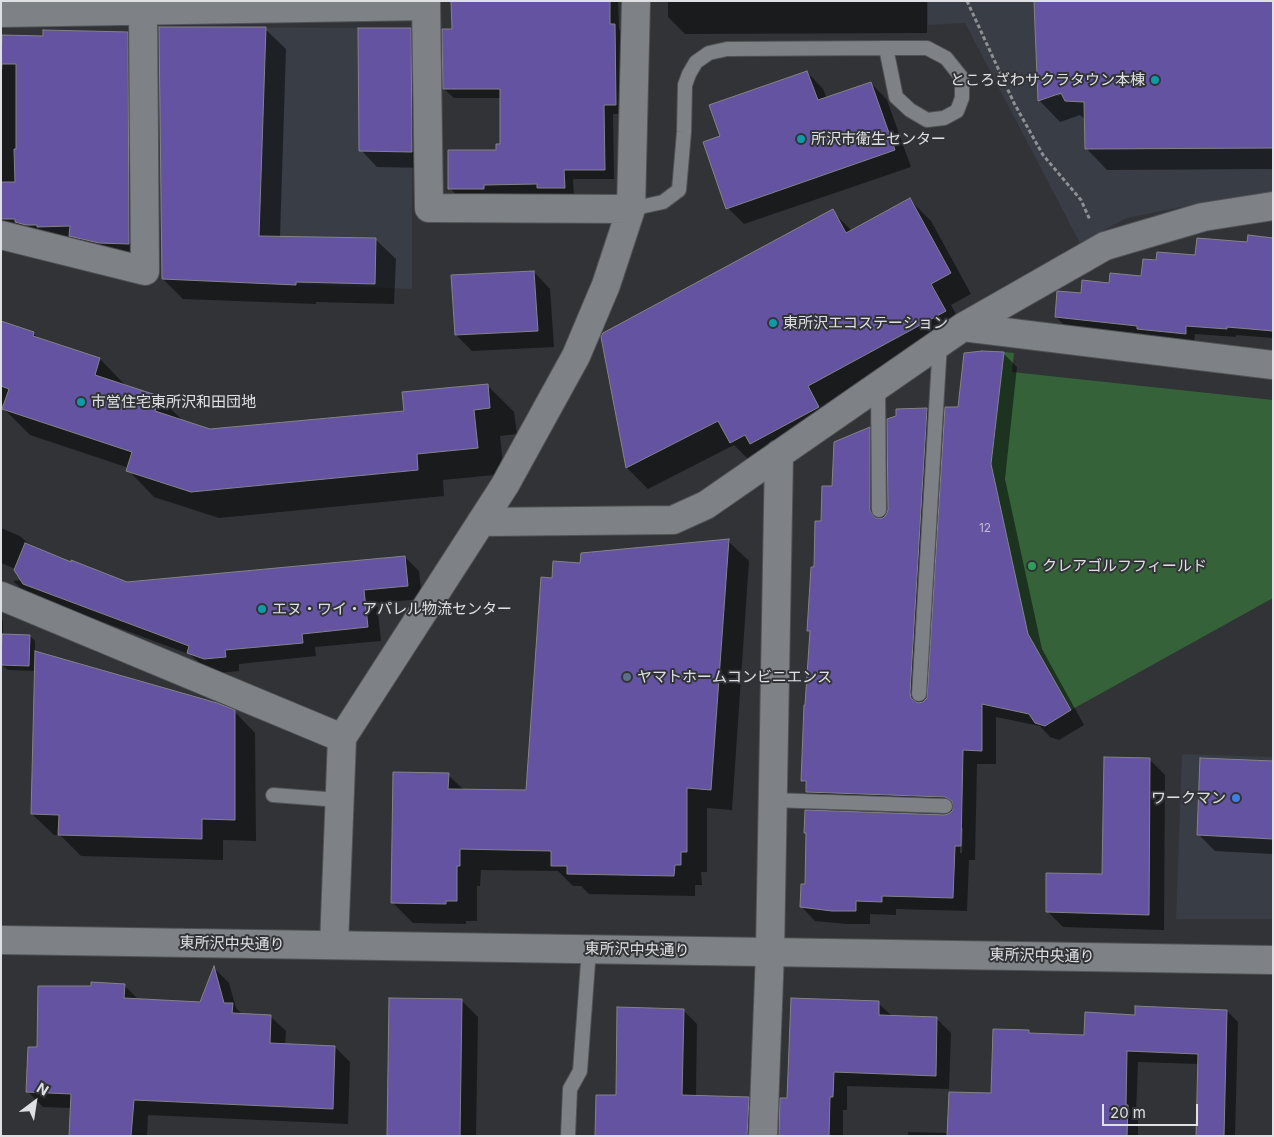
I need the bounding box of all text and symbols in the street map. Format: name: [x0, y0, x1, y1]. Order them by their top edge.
place label: ところざわサクラタウン本棟: [950, 71, 1145, 89]
marker: ところざわサクラタウン本棟: [1149, 74, 1161, 86]
place label: 所沢市衛生センター: [811, 130, 946, 148]
marker: 所沢市衛生センター: [795, 133, 807, 145]
place label: 東所沢エコステーション: [783, 314, 948, 332]
marker: 東所沢エコステーション: [767, 317, 779, 329]
place label: 市営住宅東所沢和田団地: [91, 393, 256, 411]
marker: 市営住宅東所沢和田団地: [75, 396, 87, 408]
house number: 12: [979, 521, 991, 535]
place label: クレアゴルフフィールド: [1042, 557, 1207, 575]
marker: クレアゴルフフィールド: [1026, 560, 1038, 572]
place label: エヌ・ワイ・アパレル物流センター: [272, 600, 512, 618]
marker: エヌ・ワイ・アパレル物流センター: [256, 603, 268, 615]
place label: ヤマトホームコンビニエンス: [637, 668, 832, 686]
marker: ヤマトホームコンビニエンス: [621, 671, 633, 683]
place label: ワークマン: [1151, 789, 1226, 807]
marker: ワークマン: [1230, 792, 1242, 804]
street label: 東所沢中央通り: [179, 934, 285, 954]
street label: 東所沢中央通り: [584, 940, 690, 960]
street label: 東所沢中央通り: [989, 946, 1095, 966]
north arrow: [10, 1077, 60, 1127]
text: N: [34, 1079, 52, 1099]
scale bar: [1104, 1094, 1200, 1126]
text: 20 m: [1110, 1103, 1146, 1122]

